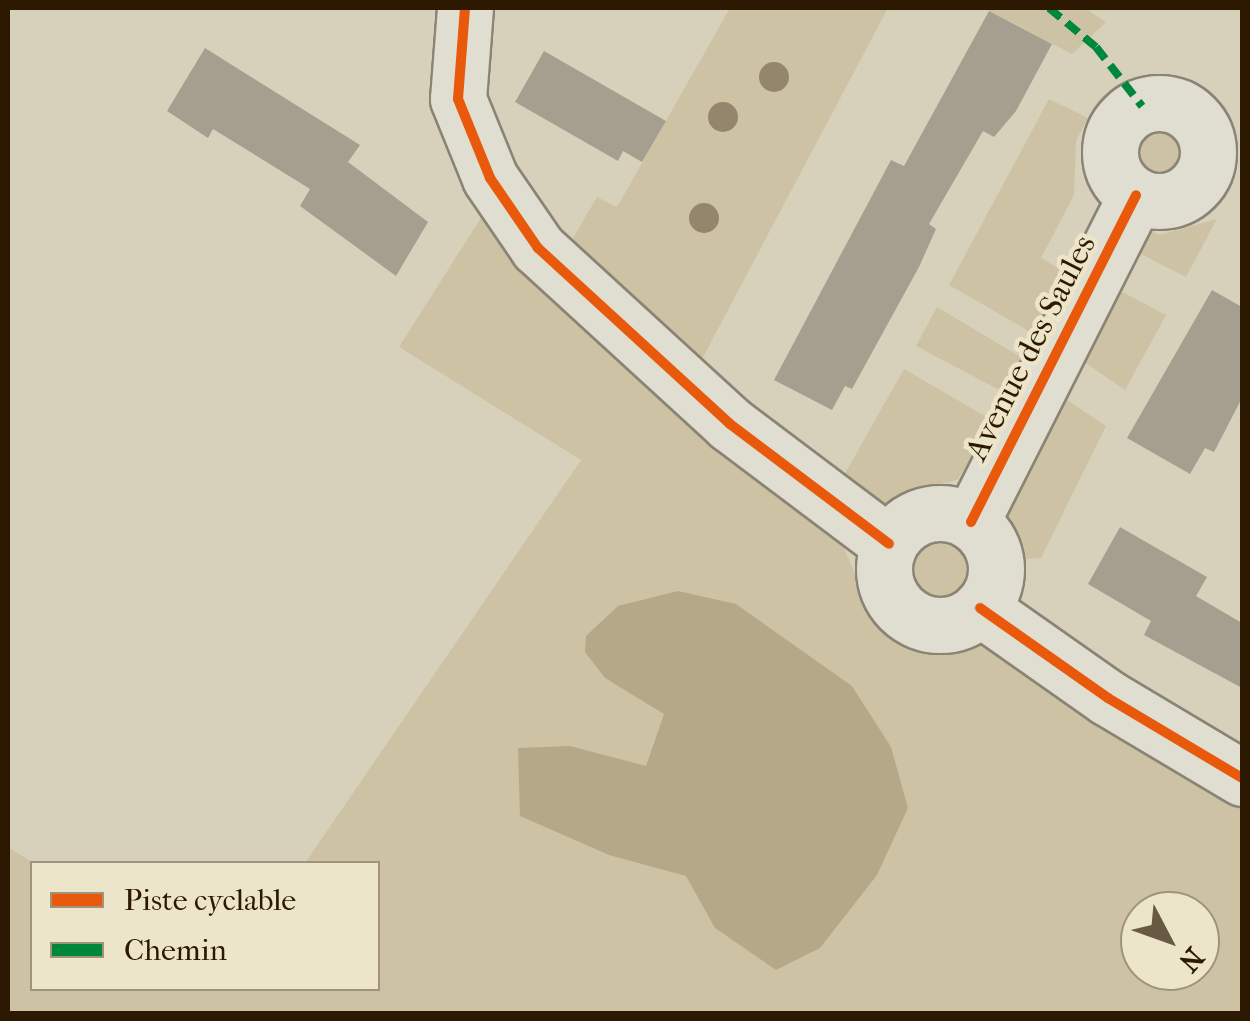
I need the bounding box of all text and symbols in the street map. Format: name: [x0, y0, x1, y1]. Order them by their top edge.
street label: Avenue des Saules: [958, 229, 1104, 467]
legend: [30, 861, 380, 991]
text: Piste cyclable: [124, 883, 296, 918]
north arrow: [1120, 891, 1220, 991]
text: Chemin: [124, 933, 227, 968]
text: N: [1172, 941, 1211, 979]

